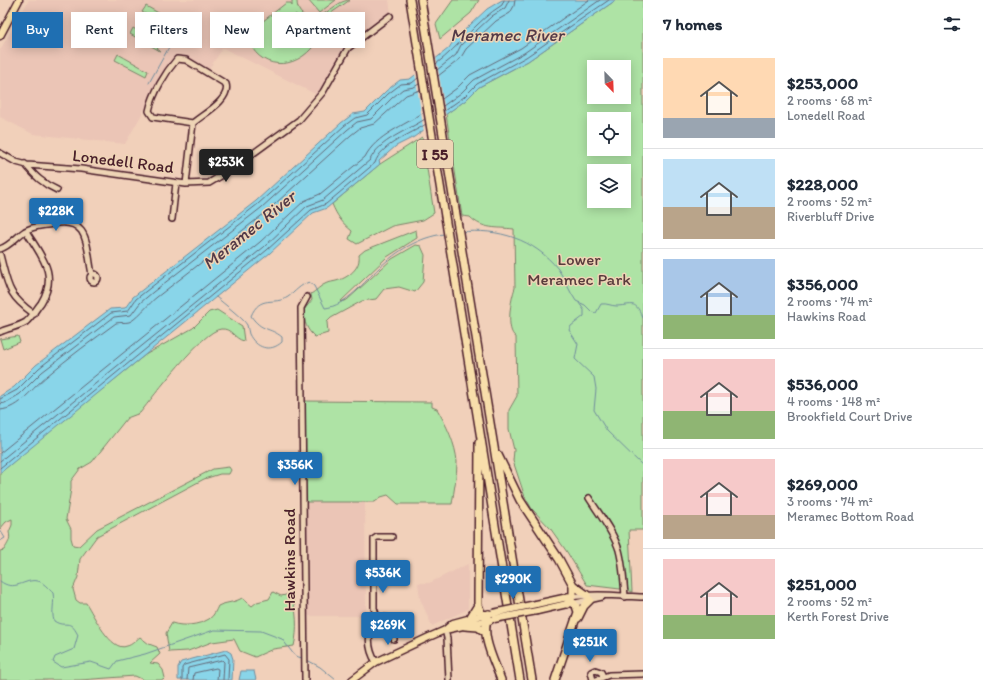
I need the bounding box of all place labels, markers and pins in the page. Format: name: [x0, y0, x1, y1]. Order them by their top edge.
pin: $253K: [198, 149, 254, 183]
pin: $228K: [28, 198, 84, 232]
pin: $356K: [267, 452, 323, 486]
pin: $536K: [355, 560, 411, 594]
pin: $290K: [485, 566, 541, 600]
pin: $269K: [360, 612, 416, 646]
pin: $251K: [562, 629, 618, 663]

